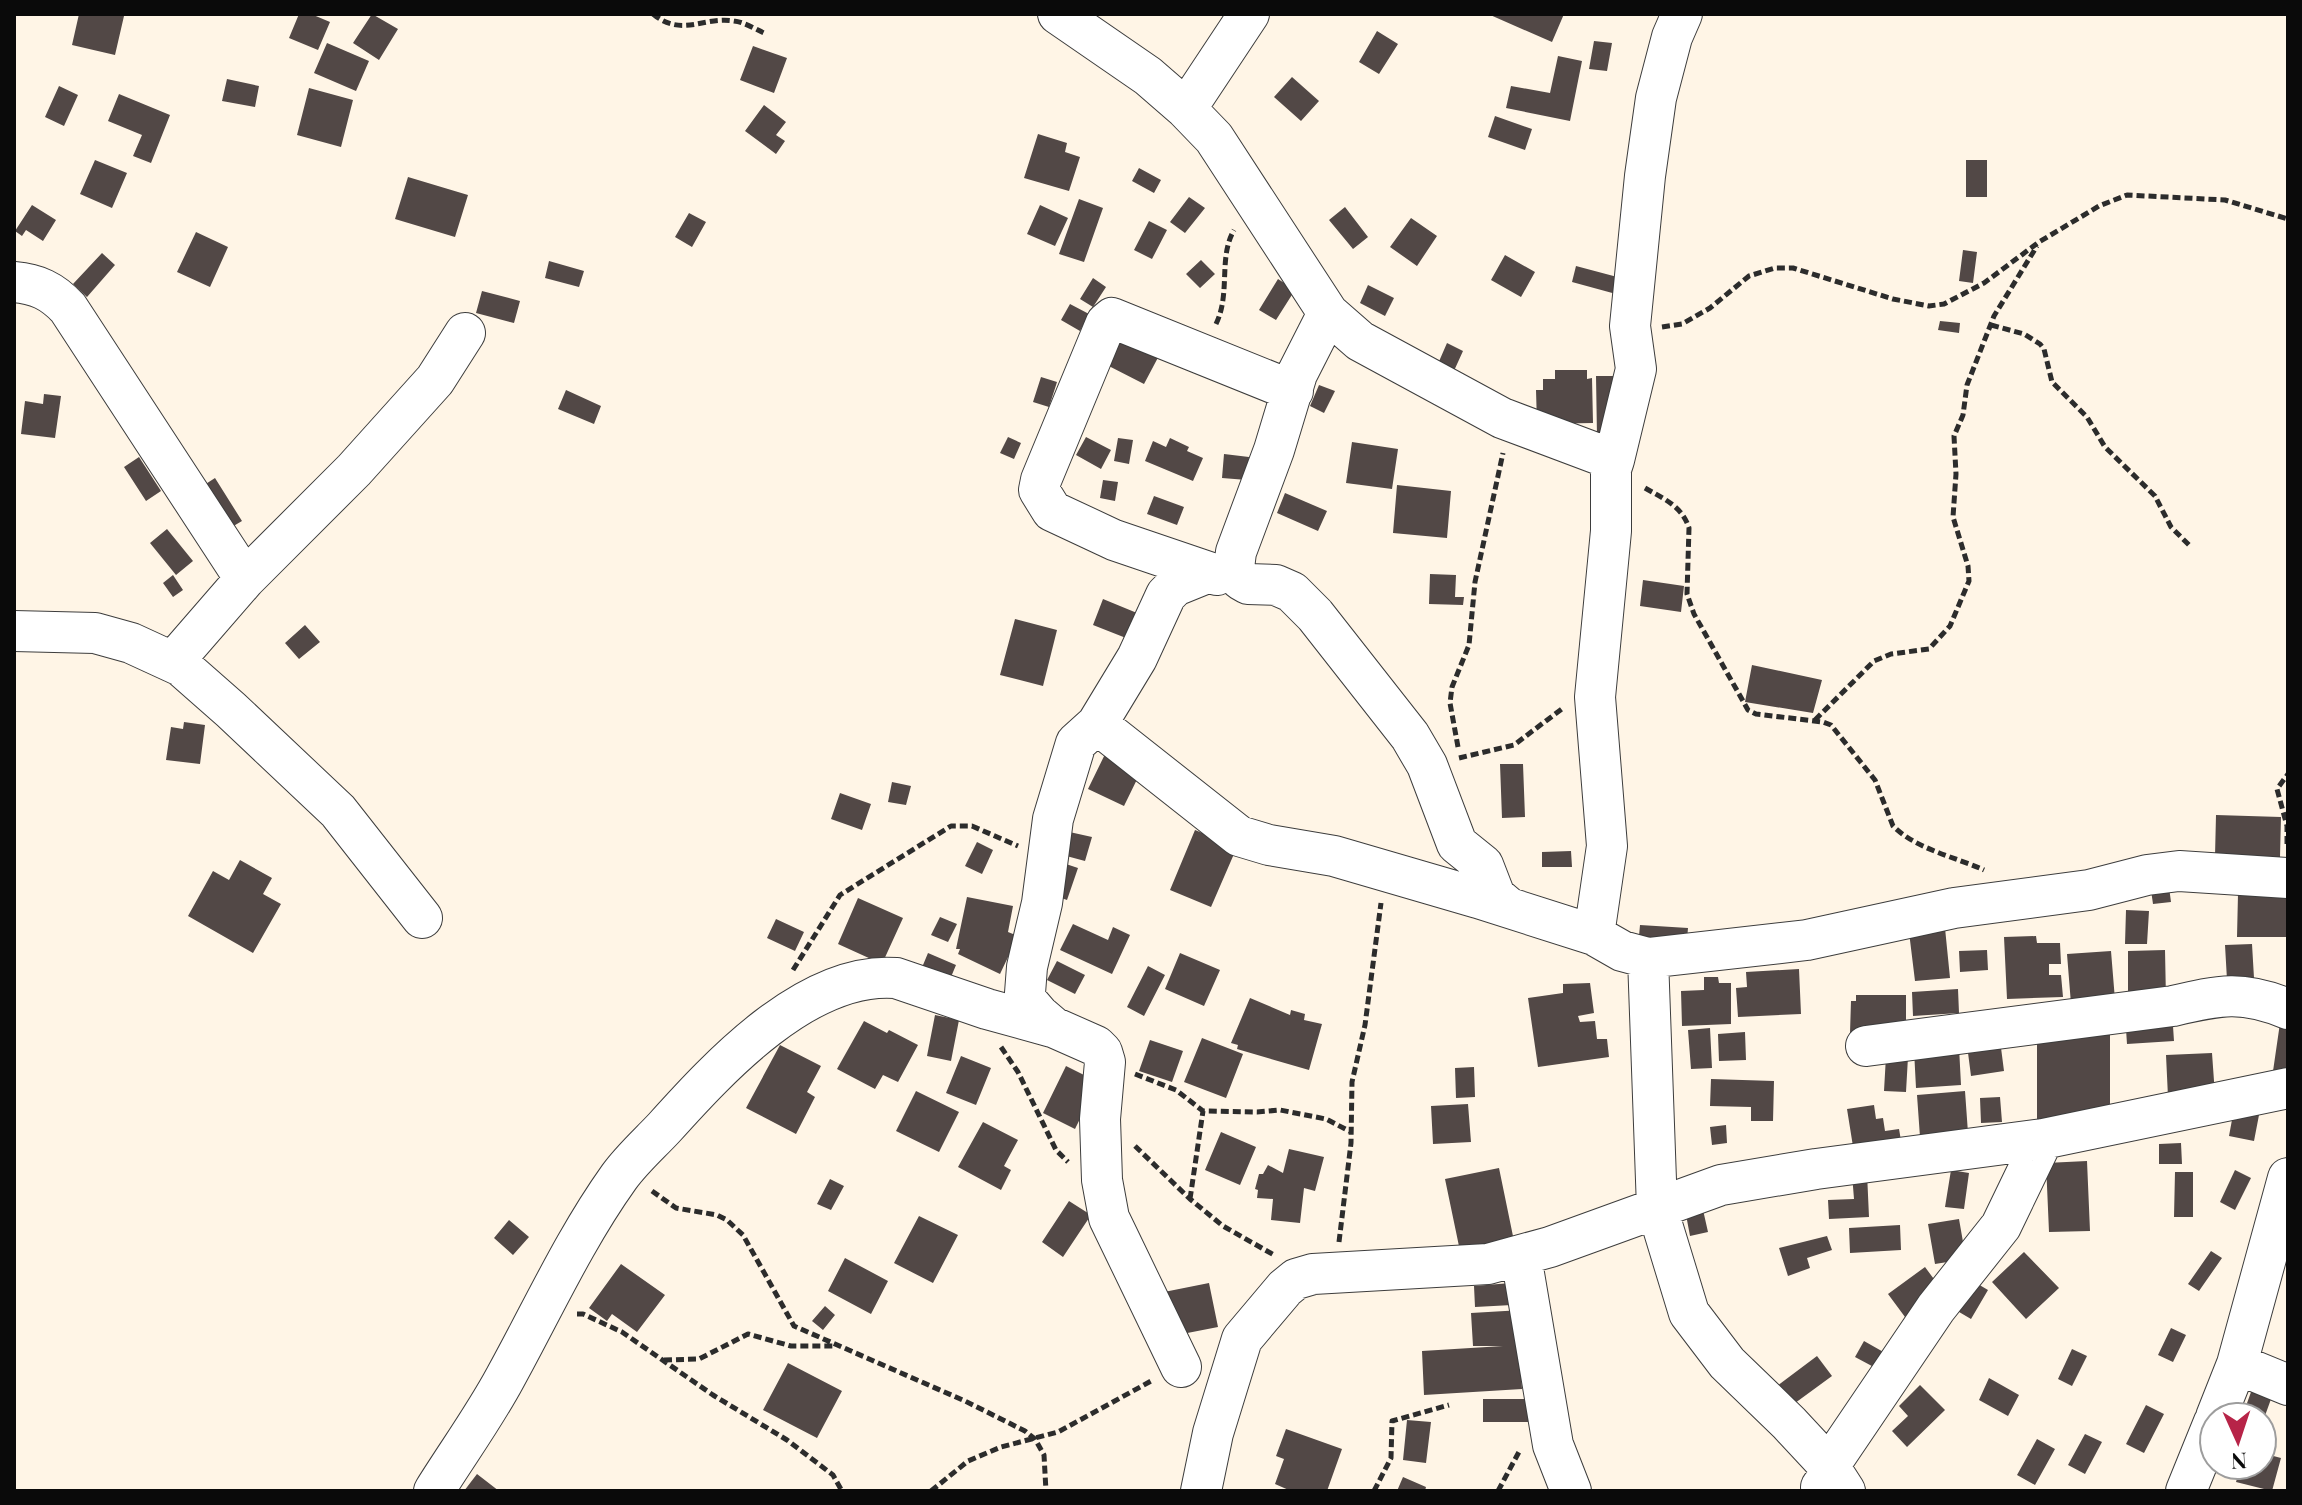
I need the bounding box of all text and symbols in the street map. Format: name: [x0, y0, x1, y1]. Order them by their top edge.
north arrow: [2198, 1401, 2278, 1481]
text: N: [2230, 1447, 2248, 1477]

